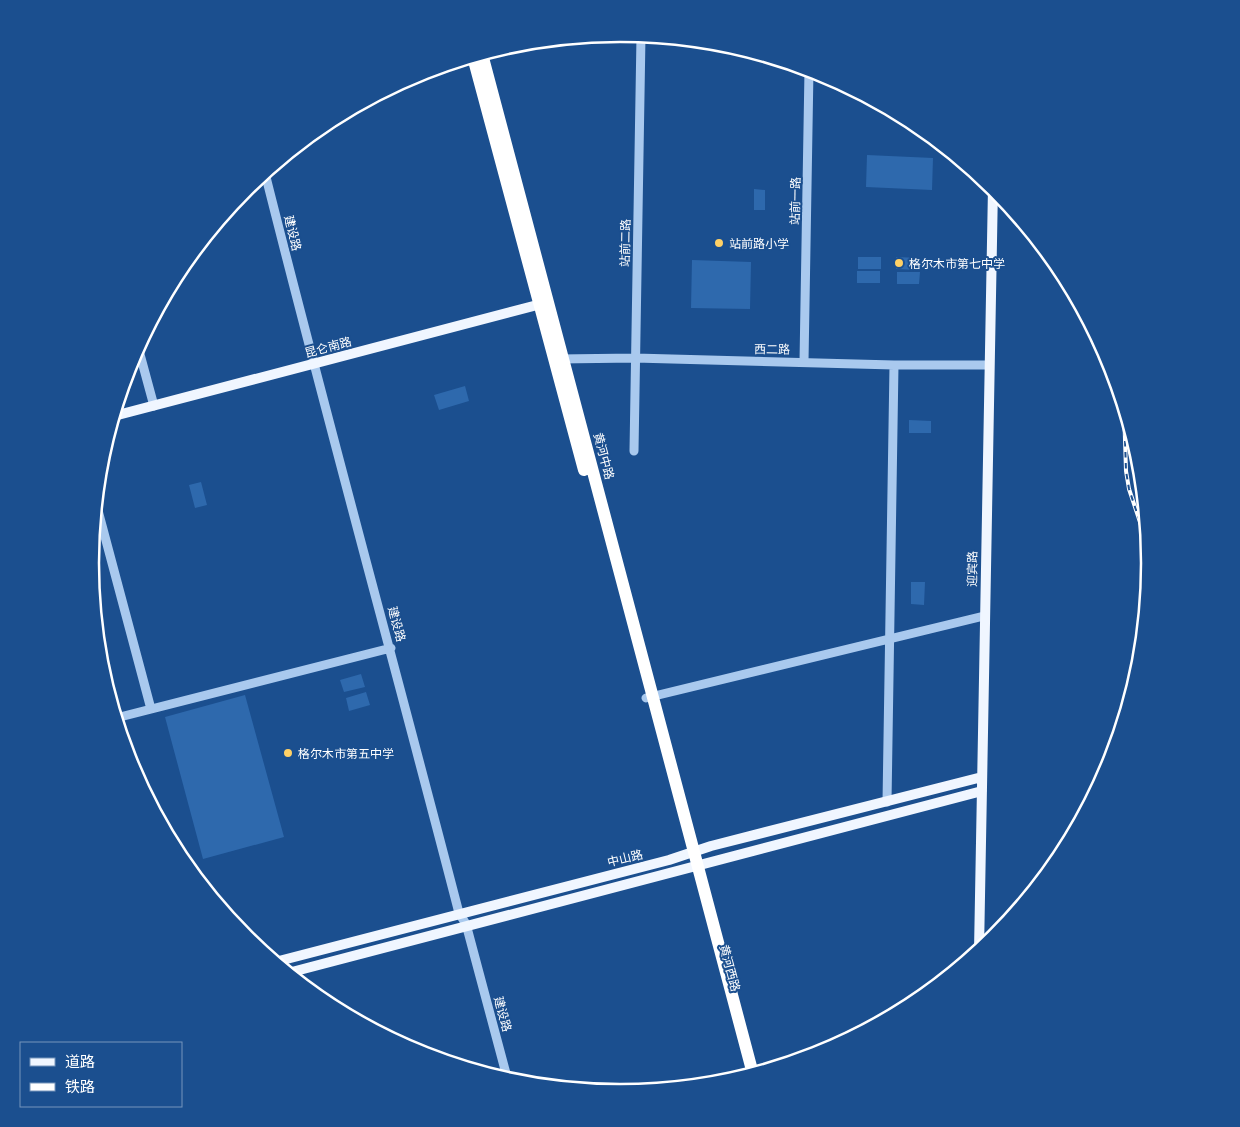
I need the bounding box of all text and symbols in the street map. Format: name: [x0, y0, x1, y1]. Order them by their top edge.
street label: 站前一路: [787, 177, 803, 225]
street label: 建设路: [281, 214, 305, 252]
street label: 站前二路: [617, 219, 633, 267]
place label: 站前路小学: [729, 236, 789, 251]
marker: 站前路小学: [713, 237, 725, 249]
place label: 格尔木市第七中学: [909, 256, 1005, 271]
marker: 格尔木市第七中学: [893, 257, 905, 269]
street label: 昆仑南路: [303, 334, 353, 360]
street label: 西二路: [754, 341, 790, 357]
street label: 黄河中路: [591, 431, 617, 481]
street label: 迎宾路: [964, 551, 980, 587]
street label: 建设路: [385, 605, 409, 643]
place label: 格尔木市第五中学: [298, 746, 394, 761]
marker: 格尔木市第五中学: [282, 747, 294, 759]
street label: 中山路: [606, 846, 644, 870]
street label: 黄河西路: [717, 943, 743, 993]
street label: 建设路: [491, 995, 515, 1033]
legend: [20, 1042, 182, 1107]
text: 道路: [65, 1052, 95, 1071]
text: 铁路: [65, 1077, 95, 1096]

